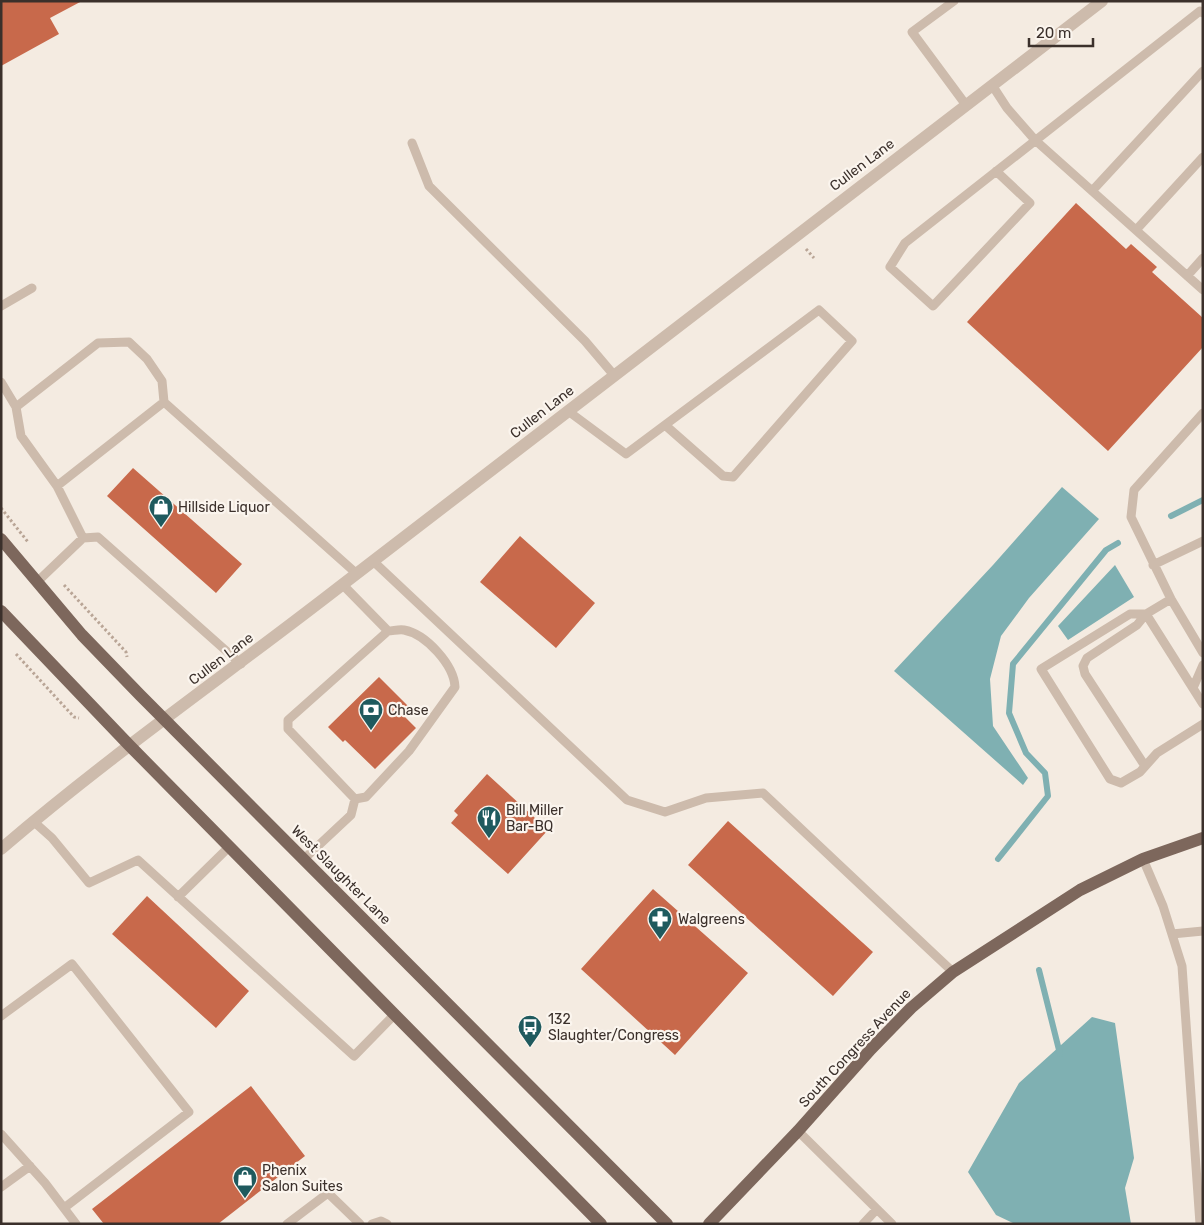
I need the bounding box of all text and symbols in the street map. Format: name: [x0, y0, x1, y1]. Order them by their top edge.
scale bar: [1029, 15, 1093, 47]
text: 20 m: [1036, 24, 1071, 42]
street label: Cullen Lane: [826, 135, 898, 195]
street label: Cullen Lane: [507, 382, 577, 442]
shop icon: Hillside Liquor: [148, 494, 174, 528]
place label: Hillside Liquor: [178, 499, 270, 516]
street label: Cullen Lane: [185, 629, 257, 689]
bank icon: Chase: [358, 697, 384, 731]
place label: Chase: [388, 702, 429, 719]
place label: Bill Miller Bar-BQ: [506, 802, 564, 835]
restaurant icon: Bill Miller Bar-BQ: [476, 805, 502, 839]
street label: West Slaughter Lane: [288, 822, 394, 928]
pharmacy icon: Walgreens: [647, 906, 673, 940]
place label: Walgreens: [678, 911, 745, 928]
street label: South Congress Avenue: [796, 985, 915, 1111]
place label: 132 Slaughter/Congress: [548, 1011, 679, 1044]
bus stop icon: 132 Slaughter/Congress: [517, 1014, 543, 1048]
place label: Phenix Salon Suites: [262, 1162, 343, 1195]
shop icon: Phenix Salon Suites: [232, 1165, 258, 1199]

